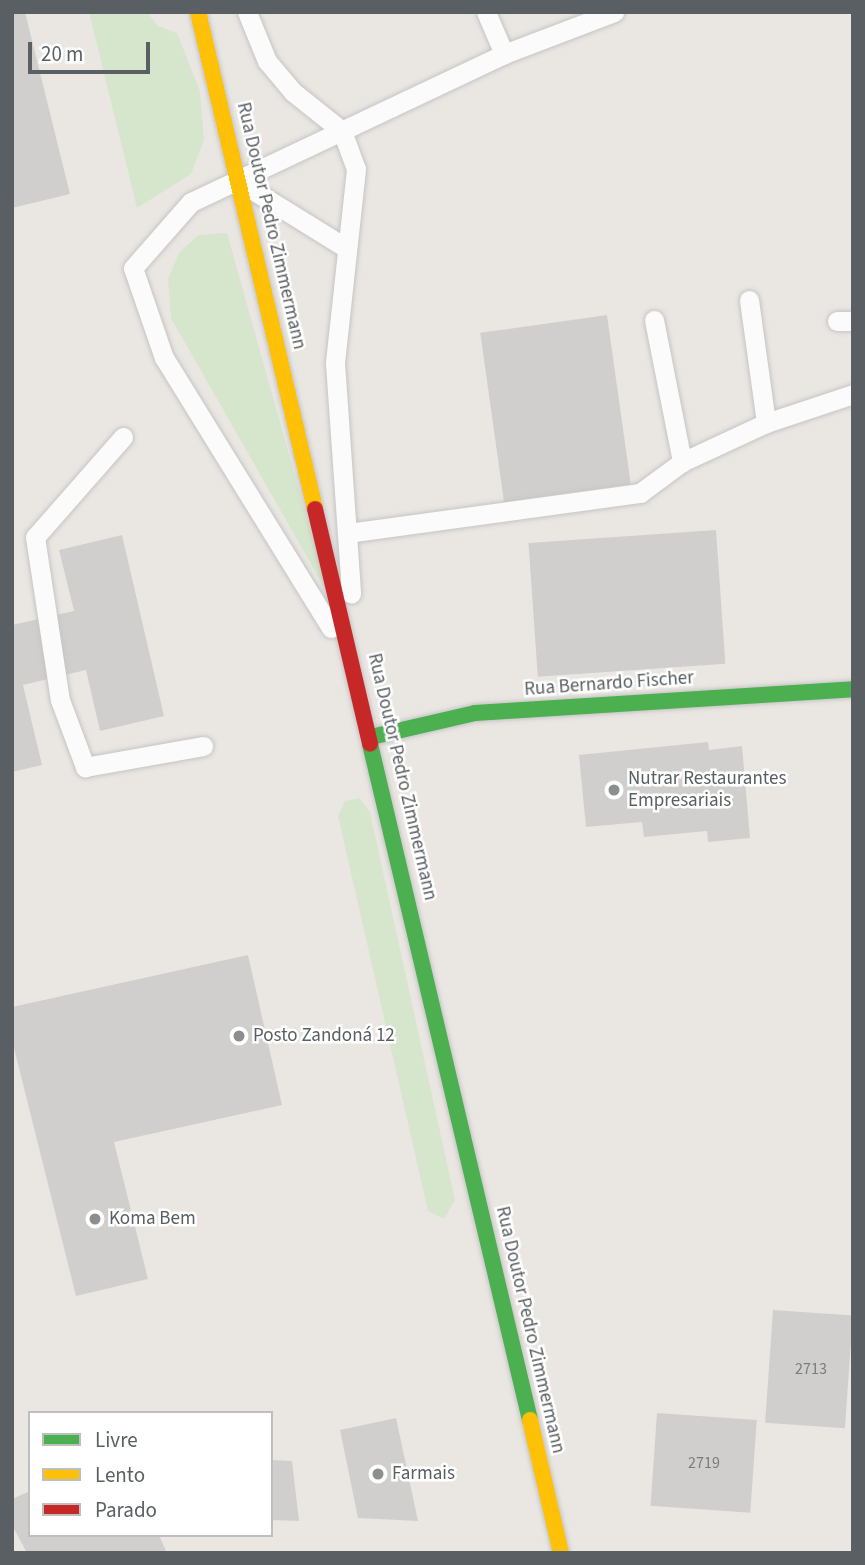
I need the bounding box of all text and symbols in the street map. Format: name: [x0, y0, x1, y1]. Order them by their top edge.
scale bar: [32, 28, 154, 72]
text: 20 m: [41, 39, 83, 69]
street label: Rua Doutor Pedro Zimmermann: [231, 100, 311, 352]
street label: Rua Doutor Pedro Zimmermann: [362, 651, 442, 903]
street label: Rua Bernardo Fischer: [524, 667, 694, 701]
place label: Nutrar Restaurantes Empresariais: [628, 768, 786, 812]
marker: Nutrar Restaurantes Empresariais: [606, 782, 622, 798]
place label: Posto Zandoná 12: [253, 1025, 395, 1047]
marker: Posto Zandoná 12: [231, 1028, 247, 1044]
street label: Rua Doutor Pedro Zimmermann: [490, 1204, 570, 1456]
place label: Koma Bem: [109, 1208, 196, 1230]
marker: Koma Bem: [87, 1211, 103, 1227]
house number: 2713: [795, 1359, 827, 1379]
legend: [28, 1411, 273, 1537]
text: Livre: [95, 1425, 138, 1455]
house number: 2719: [688, 1453, 720, 1473]
text: Lento: [95, 1460, 145, 1490]
place label: Farmais: [392, 1463, 455, 1485]
marker: Farmais: [370, 1466, 386, 1482]
text: Parado: [95, 1495, 157, 1525]

